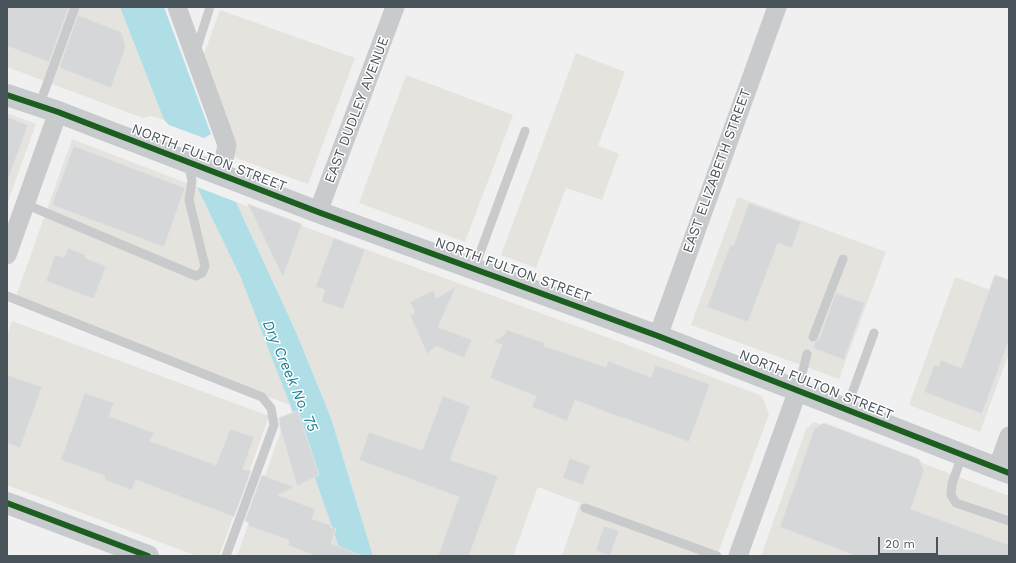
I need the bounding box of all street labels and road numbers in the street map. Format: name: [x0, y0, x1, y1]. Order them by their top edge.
street label: EAST DUDLEY AVENUE: [321, 34, 393, 186]
street label: EAST ELIZABETH STREET: [679, 87, 755, 255]
street label: NORTH FULTON STREET: [129, 121, 289, 195]
street label: NORTH FULTON STREET: [433, 234, 593, 306]
street label: NORTH FULTON STREET: [737, 346, 895, 424]

